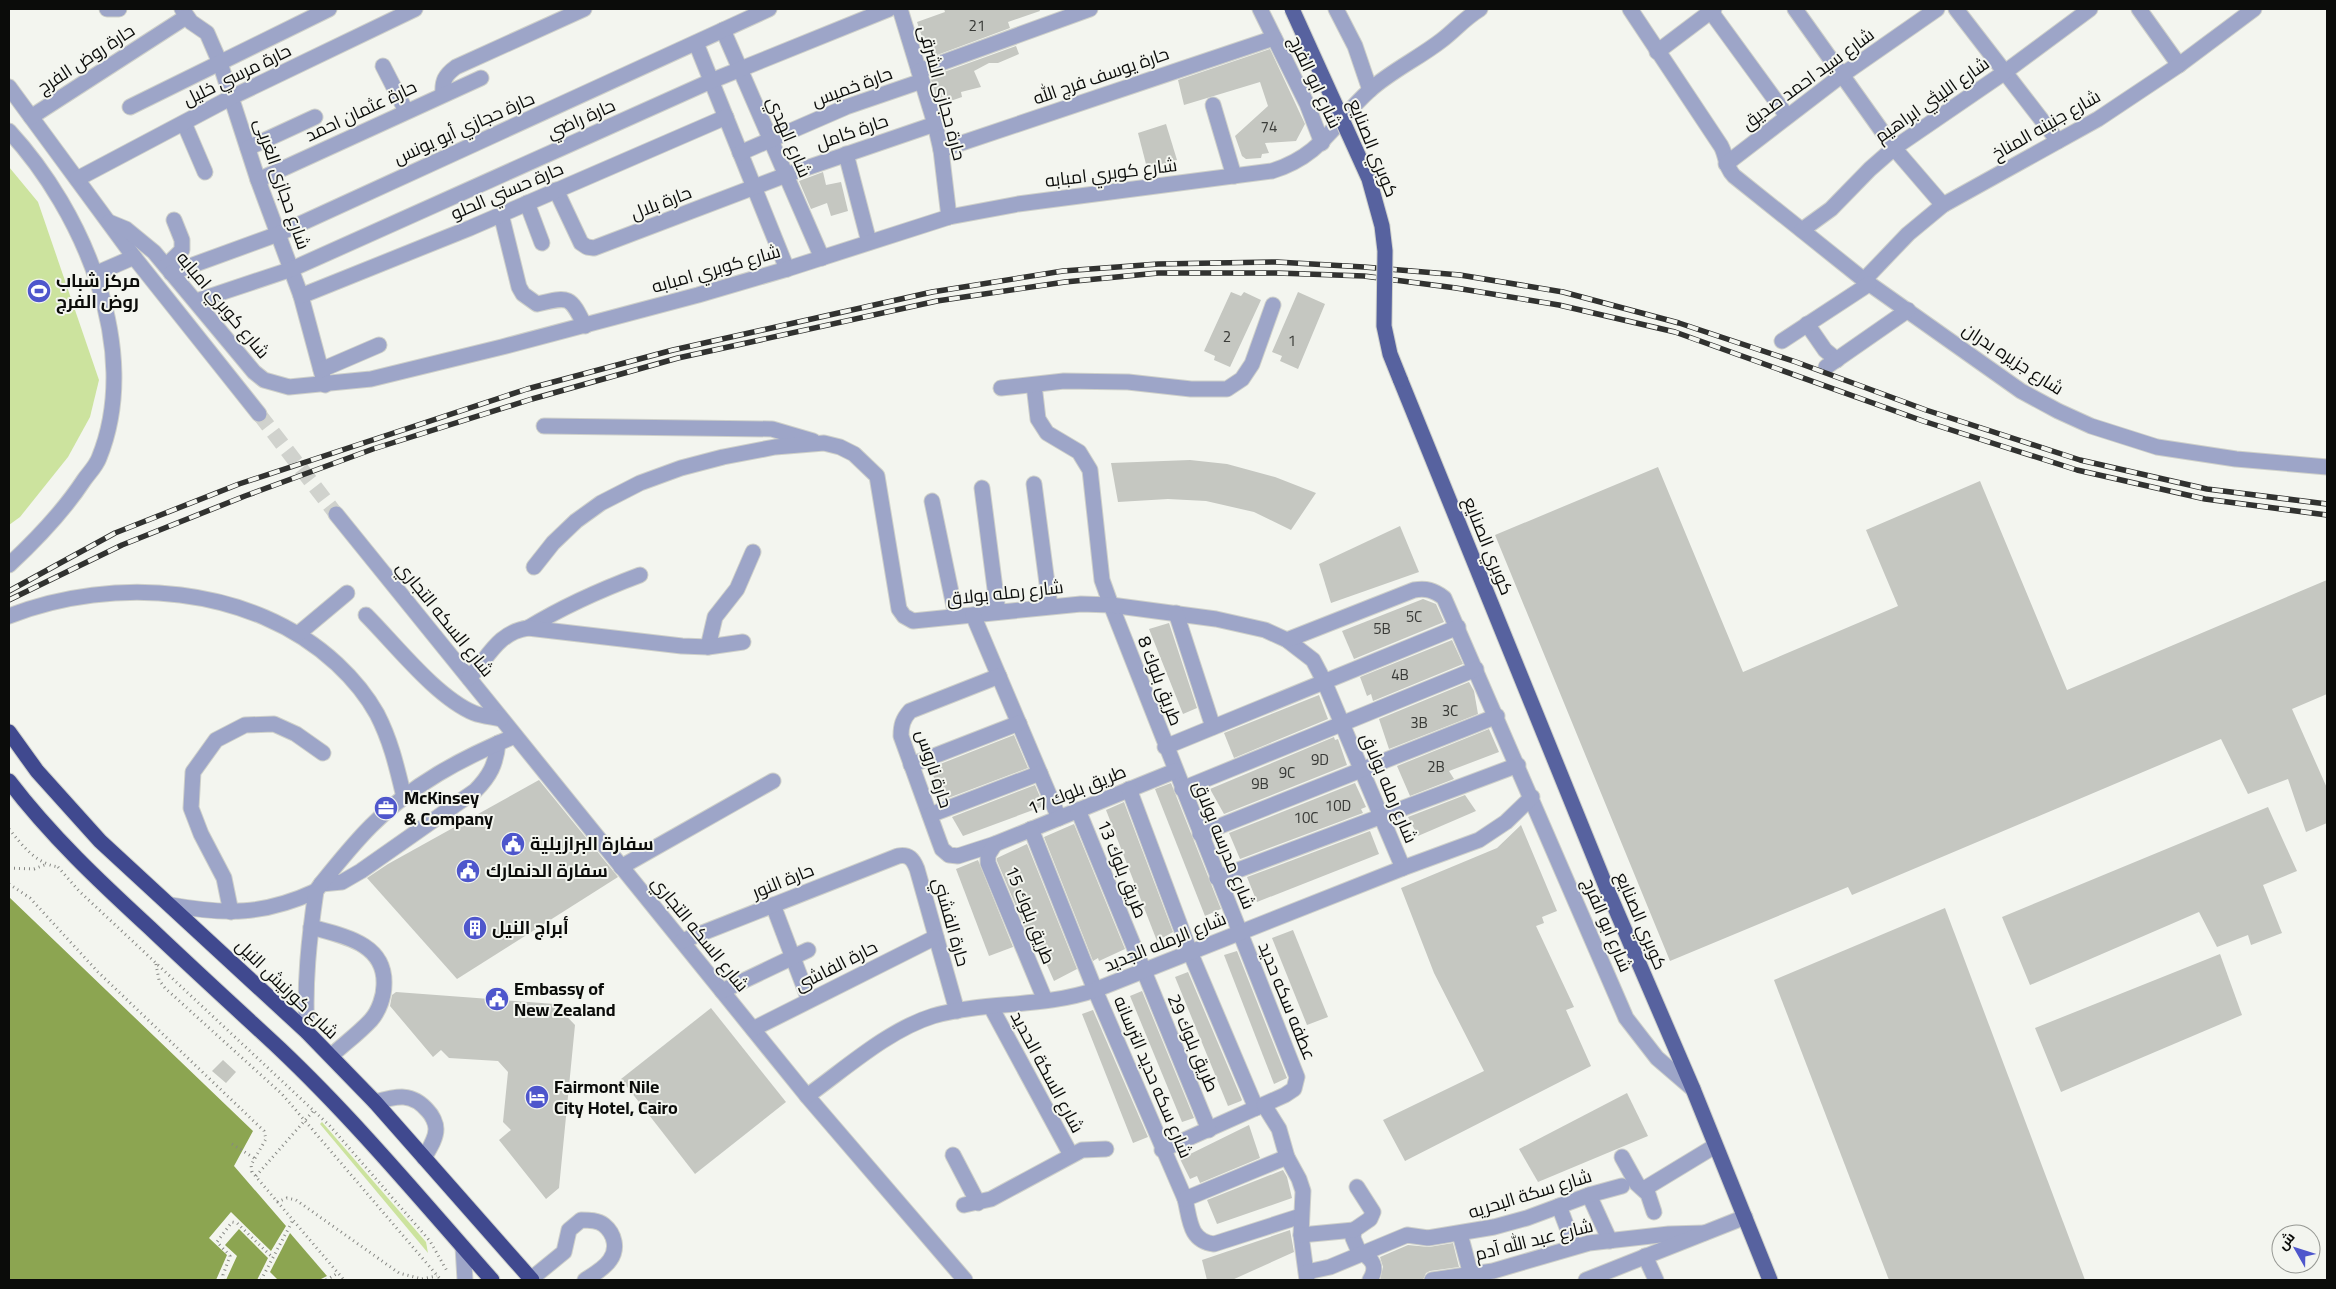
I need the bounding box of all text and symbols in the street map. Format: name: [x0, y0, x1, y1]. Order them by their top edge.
house number: 21: [969, 11, 985, 40]
street label: حارة روض الفرج: [30, 14, 142, 103]
street label: شارع سيد احمد صديق: [1734, 19, 1882, 139]
street label: حارة حجازى الشرقى: [909, 21, 976, 164]
street label: شارع ابو الفرج: [1279, 30, 1352, 134]
street label: حارة مرسي خليل: [177, 34, 297, 115]
street label: حارة يوسف فرج الله: [1028, 37, 1173, 114]
street label: شارع الليثي ابراهيم: [1867, 47, 1996, 152]
street label: حارة خميس: [807, 57, 897, 116]
street label: حارة عثمان احمد: [299, 70, 422, 151]
street label: شارع جنينه المناخ: [1985, 80, 2107, 169]
street label: حارة حجازي أبو يونس: [388, 82, 540, 174]
street label: حارة راضي: [541, 89, 621, 148]
street label: شارع الهدي: [757, 91, 822, 183]
street label: كوبري الصنايع: [1339, 93, 1408, 202]
street label: حارة كامل: [811, 104, 893, 159]
house number: 74: [1261, 112, 1277, 141]
street label: شارع حجازى الغربى: [245, 114, 320, 254]
street label: شارع كوبري امبابه: [1043, 148, 1179, 197]
street label: حارة حسني الحلو: [445, 152, 569, 229]
street label: حارة بلال: [625, 176, 696, 229]
street label: شارع كوبري امبابه: [647, 234, 784, 303]
street label: شارع كوبري امبابه: [168, 243, 279, 366]
place label: مركز شباب روض الفرج: [56, 264, 140, 318]
sports icon: مركز شباب روض الفرج: [26, 278, 52, 304]
street label: شارع جزيره بدران: [1955, 313, 2071, 404]
house number: 2: [1223, 322, 1231, 351]
house number: 1: [1288, 326, 1296, 355]
street label: كوبري الصنايع: [1454, 491, 1523, 600]
street label: شارع السكه التجاري: [388, 553, 503, 684]
street label: شارع رمله بولاق: [945, 570, 1065, 615]
house number: 5C: [1406, 602, 1422, 631]
house number: 5B: [1373, 614, 1391, 643]
street label: طريق بلوك 8: [1128, 631, 1193, 731]
house number: 4B: [1391, 660, 1409, 689]
house number: 3C: [1442, 696, 1458, 725]
house number: 3B: [1410, 708, 1428, 737]
street label: حارة ناروس: [906, 725, 963, 812]
street label: شارع رمله بولاق: [1351, 727, 1428, 848]
house number: 9D: [1311, 745, 1329, 774]
house number: 2B: [1427, 752, 1445, 781]
street label: طريق بلوك 17: [1022, 755, 1131, 824]
house number: 9C: [1279, 758, 1295, 787]
house number: 9B: [1251, 769, 1269, 798]
street label: شارع مدرسه بولاق: [1184, 775, 1265, 914]
place label: McKinsey & Company: [404, 781, 493, 835]
house number: 10D: [1325, 791, 1351, 820]
office icon: McKinsey & Company: [373, 795, 399, 821]
house number: 10C: [1294, 803, 1318, 832]
street label: طريق بلوك 13: [1088, 814, 1157, 923]
place label: سفارة البرازيلية: [530, 827, 654, 860]
public building icon: سفارة البرازيلية: [500, 831, 526, 857]
street label: حارة النور: [746, 853, 819, 908]
place label: سفارة الدنمارك: [486, 854, 608, 887]
public building icon: سفارة الدنمارك: [455, 858, 481, 884]
street label: طريق بلوك 15: [996, 860, 1065, 969]
street label: كوبري الصنايع: [1606, 867, 1677, 975]
street label: شارع السكه التجاري: [643, 868, 758, 999]
street label: شارع ابو الفرج: [1573, 872, 1642, 977]
street label: حارة الفشني: [923, 873, 980, 970]
street label: شارع الرمله الجديد: [1098, 902, 1231, 981]
place label: أبراج النيل: [492, 911, 569, 944]
building icon: أبراج النيل: [462, 915, 488, 941]
street label: شارع كورنيش النيل: [227, 930, 347, 1047]
street label: حارة الفاشى: [788, 930, 883, 1001]
street label: عطفه سكه حديد: [1249, 937, 1326, 1065]
place label: Embassy of New Zealand: [514, 972, 616, 1026]
public building icon: Embassy of New Zealand: [484, 986, 510, 1012]
street label: طريق بلوك 29: [1158, 988, 1229, 1097]
street label: شارع سكه حديد الترسانه: [1104, 990, 1203, 1163]
street label: شارع السكة الحديد: [1001, 1004, 1094, 1139]
place label: Fairmont Nile City Hotel, Cairo: [554, 1070, 678, 1124]
hotel icon: Fairmont Nile City Hotel, Cairo: [524, 1084, 550, 1110]
street label: شارع سكة البحريه: [1464, 1159, 1596, 1228]
street label: شارع عبد الله آدم: [1471, 1209, 1597, 1270]
north arrow: [2271, 1224, 2321, 1274]
text: ش: [2270, 1226, 2302, 1256]

